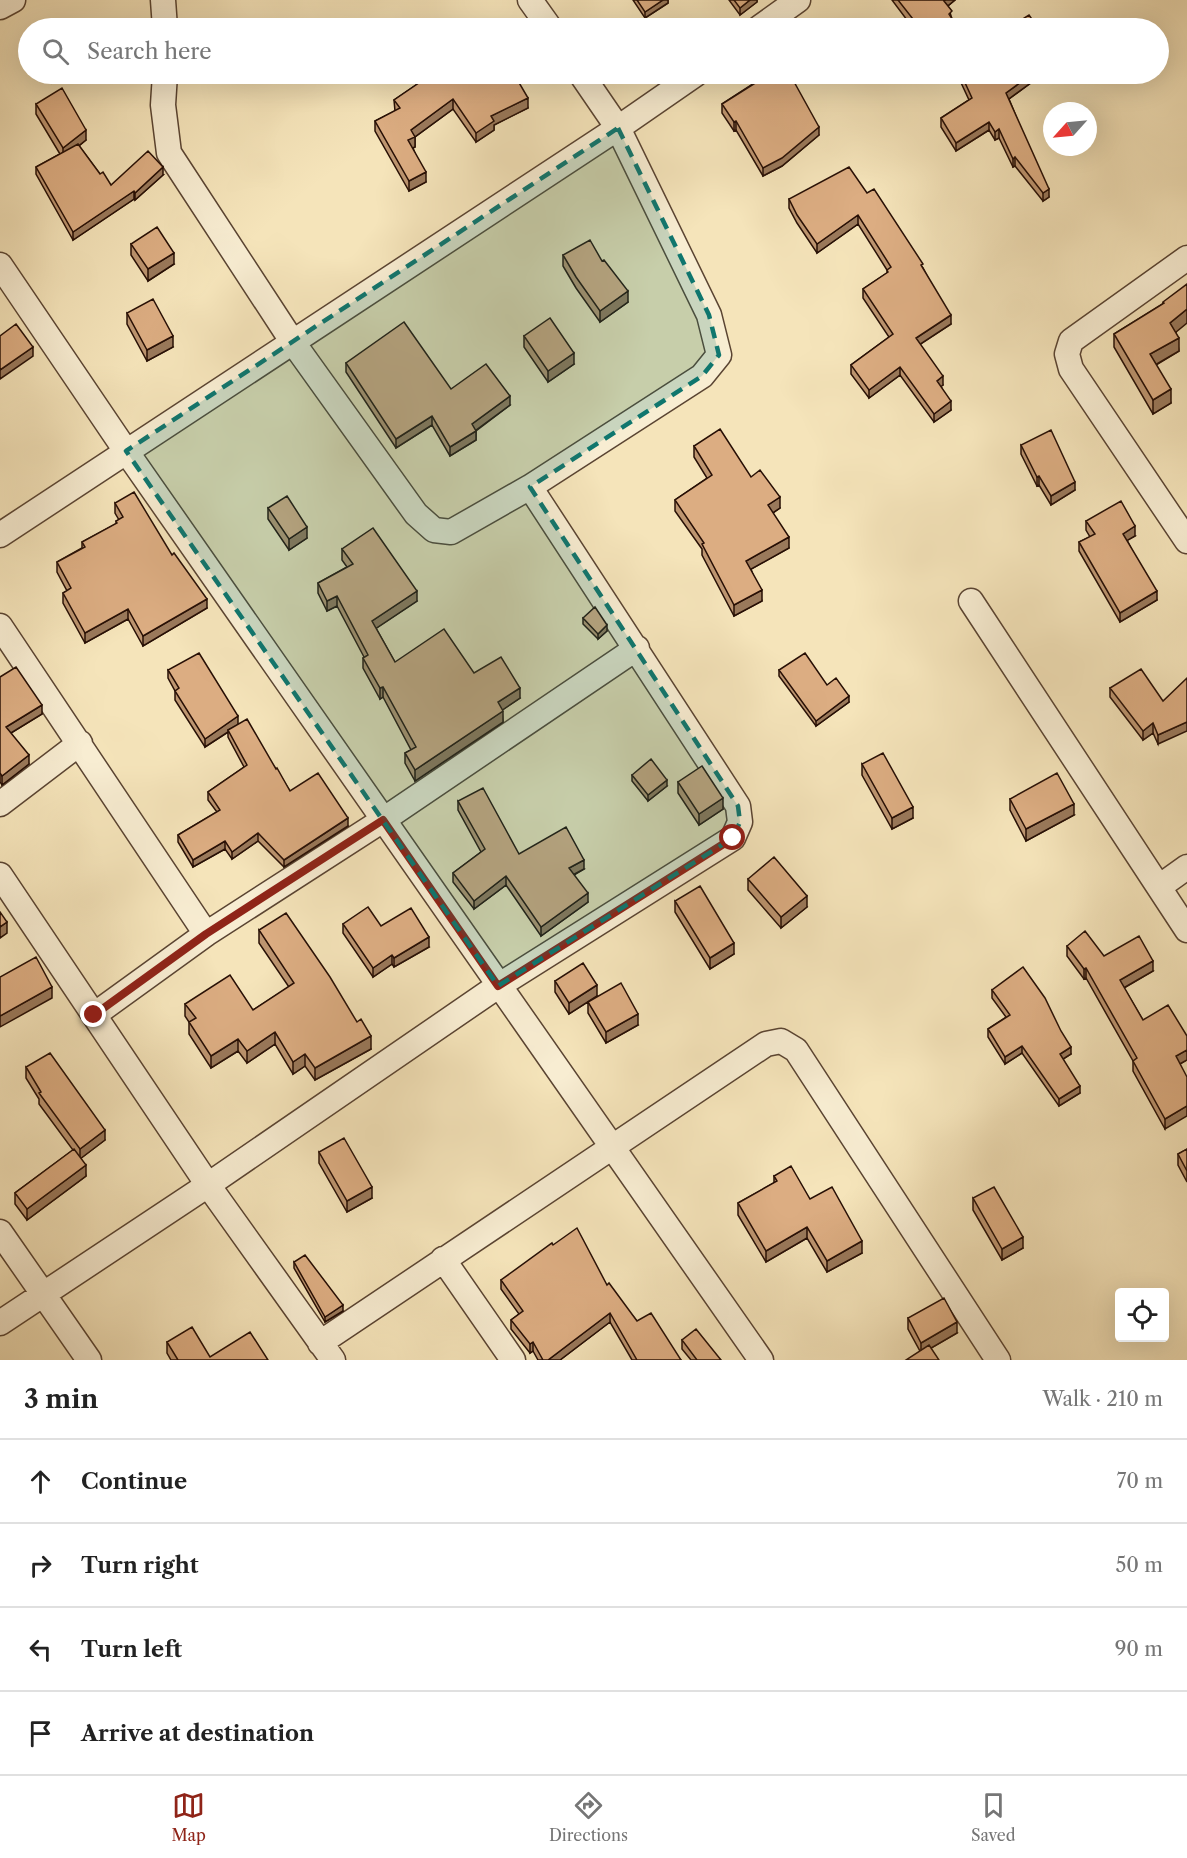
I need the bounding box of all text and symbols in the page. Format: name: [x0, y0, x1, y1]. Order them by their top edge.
search box: [18, 18, 1169, 84]
icon: search: [39, 35, 72, 68]
text: Search here: [87, 38, 212, 65]
north arrow: [1043, 102, 1097, 156]
route start: [719, 824, 745, 850]
route end: [80, 1001, 106, 1027]
map controls: [1115, 1288, 1169, 1342]
button: locate: [1115, 1288, 1169, 1342]
text: 3 min: [24, 1383, 98, 1415]
text: Walk · 210 m: [1042, 1387, 1163, 1411]
icon: ahead: [24, 1465, 57, 1498]
text: Continue: [81, 1468, 187, 1495]
text: 70 m: [1117, 1469, 1163, 1493]
icon: right: [24, 1549, 57, 1582]
text: Turn right: [81, 1552, 199, 1579]
text: 50 m: [1116, 1553, 1163, 1577]
icon: left: [24, 1633, 57, 1666]
text: Turn left: [81, 1636, 182, 1663]
text: 90 m: [1115, 1637, 1163, 1661]
icon: arrive: [24, 1717, 57, 1750]
text: Arrive at destination: [81, 1720, 314, 1747]
tab: Map: [172, 1789, 206, 1845]
tab: Directions: [549, 1789, 628, 1845]
tab: Saved: [971, 1789, 1015, 1845]

